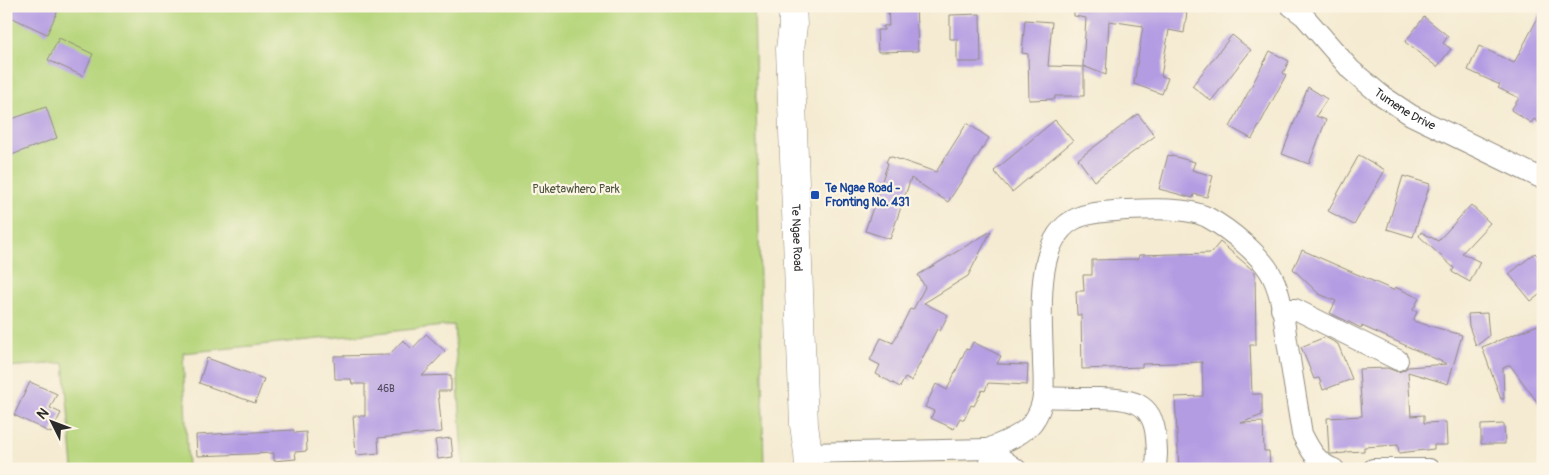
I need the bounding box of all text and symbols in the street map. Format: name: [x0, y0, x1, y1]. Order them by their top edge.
street label: Tumene Drive: [1371, 85, 1438, 133]
place label: Te Ngae Road - Fronting No. 431: [824, 181, 910, 210]
park label: Puketawhero Park: [532, 182, 620, 197]
marker: Te Ngae Road - Fronting No. 431: [809, 189, 821, 201]
street label: Te Ngae Road: [788, 204, 806, 272]
house number: 46B: [377, 383, 395, 395]
north arrow: [28, 398, 78, 448]
text: N: [33, 404, 52, 423]

